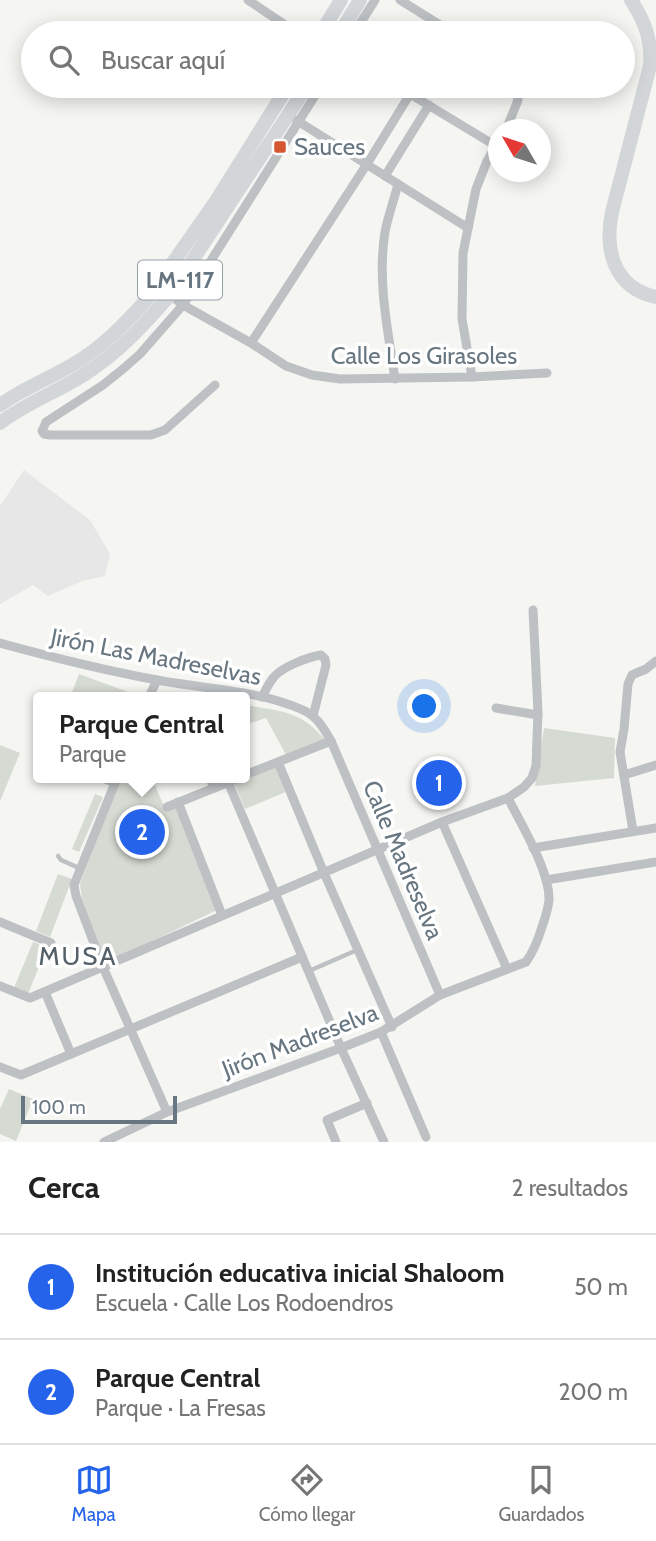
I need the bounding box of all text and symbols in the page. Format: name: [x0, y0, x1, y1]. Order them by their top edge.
search box: [21, 21, 635, 98]
icon: search: [45, 41, 83, 79]
text: Buscar aquí: [101, 44, 225, 76]
north arrow: [488, 119, 551, 182]
place label: Sauces: [294, 132, 365, 161]
marker: Sauces: [272, 139, 288, 155]
road number: LM-117: [138, 260, 222, 300]
street label: Calle Los Girasoles: [331, 341, 517, 370]
street label: Jirón Las Madreselvas: [47, 622, 264, 691]
your location: [407, 689, 441, 723]
popup: [33, 692, 250, 783]
text: Parque Central: [59, 708, 224, 740]
text: Parque: [59, 740, 126, 768]
pin: 1: [416, 757, 462, 809]
street label: Calle Madreselva: [357, 776, 450, 944]
pin: 2: [119, 806, 165, 858]
district label: MUSA: [39, 940, 117, 972]
street label: Jirón Madreselva: [217, 997, 382, 1084]
scale bar: [21, 1093, 177, 1125]
text: 100 m: [32, 1096, 86, 1119]
text: Cerca: [28, 1169, 100, 1206]
text: 2 resultados: [511, 1174, 628, 1202]
text: Institución educativa inicial Shaloom: [95, 1257, 505, 1289]
text: 1: [47, 1273, 55, 1301]
text: 50 m: [574, 1273, 628, 1301]
text: Escuela · Calle Los Rodoendros: [95, 1289, 393, 1317]
text: Parque Central: [95, 1362, 260, 1394]
text: 2: [45, 1378, 57, 1406]
text: 200 m: [558, 1378, 628, 1406]
text: Parque · La Fresas: [95, 1394, 266, 1422]
tab: Mapa: [72, 1461, 116, 1526]
tab: Cómo llegar: [259, 1461, 355, 1526]
tab: Guardados: [498, 1461, 584, 1526]

